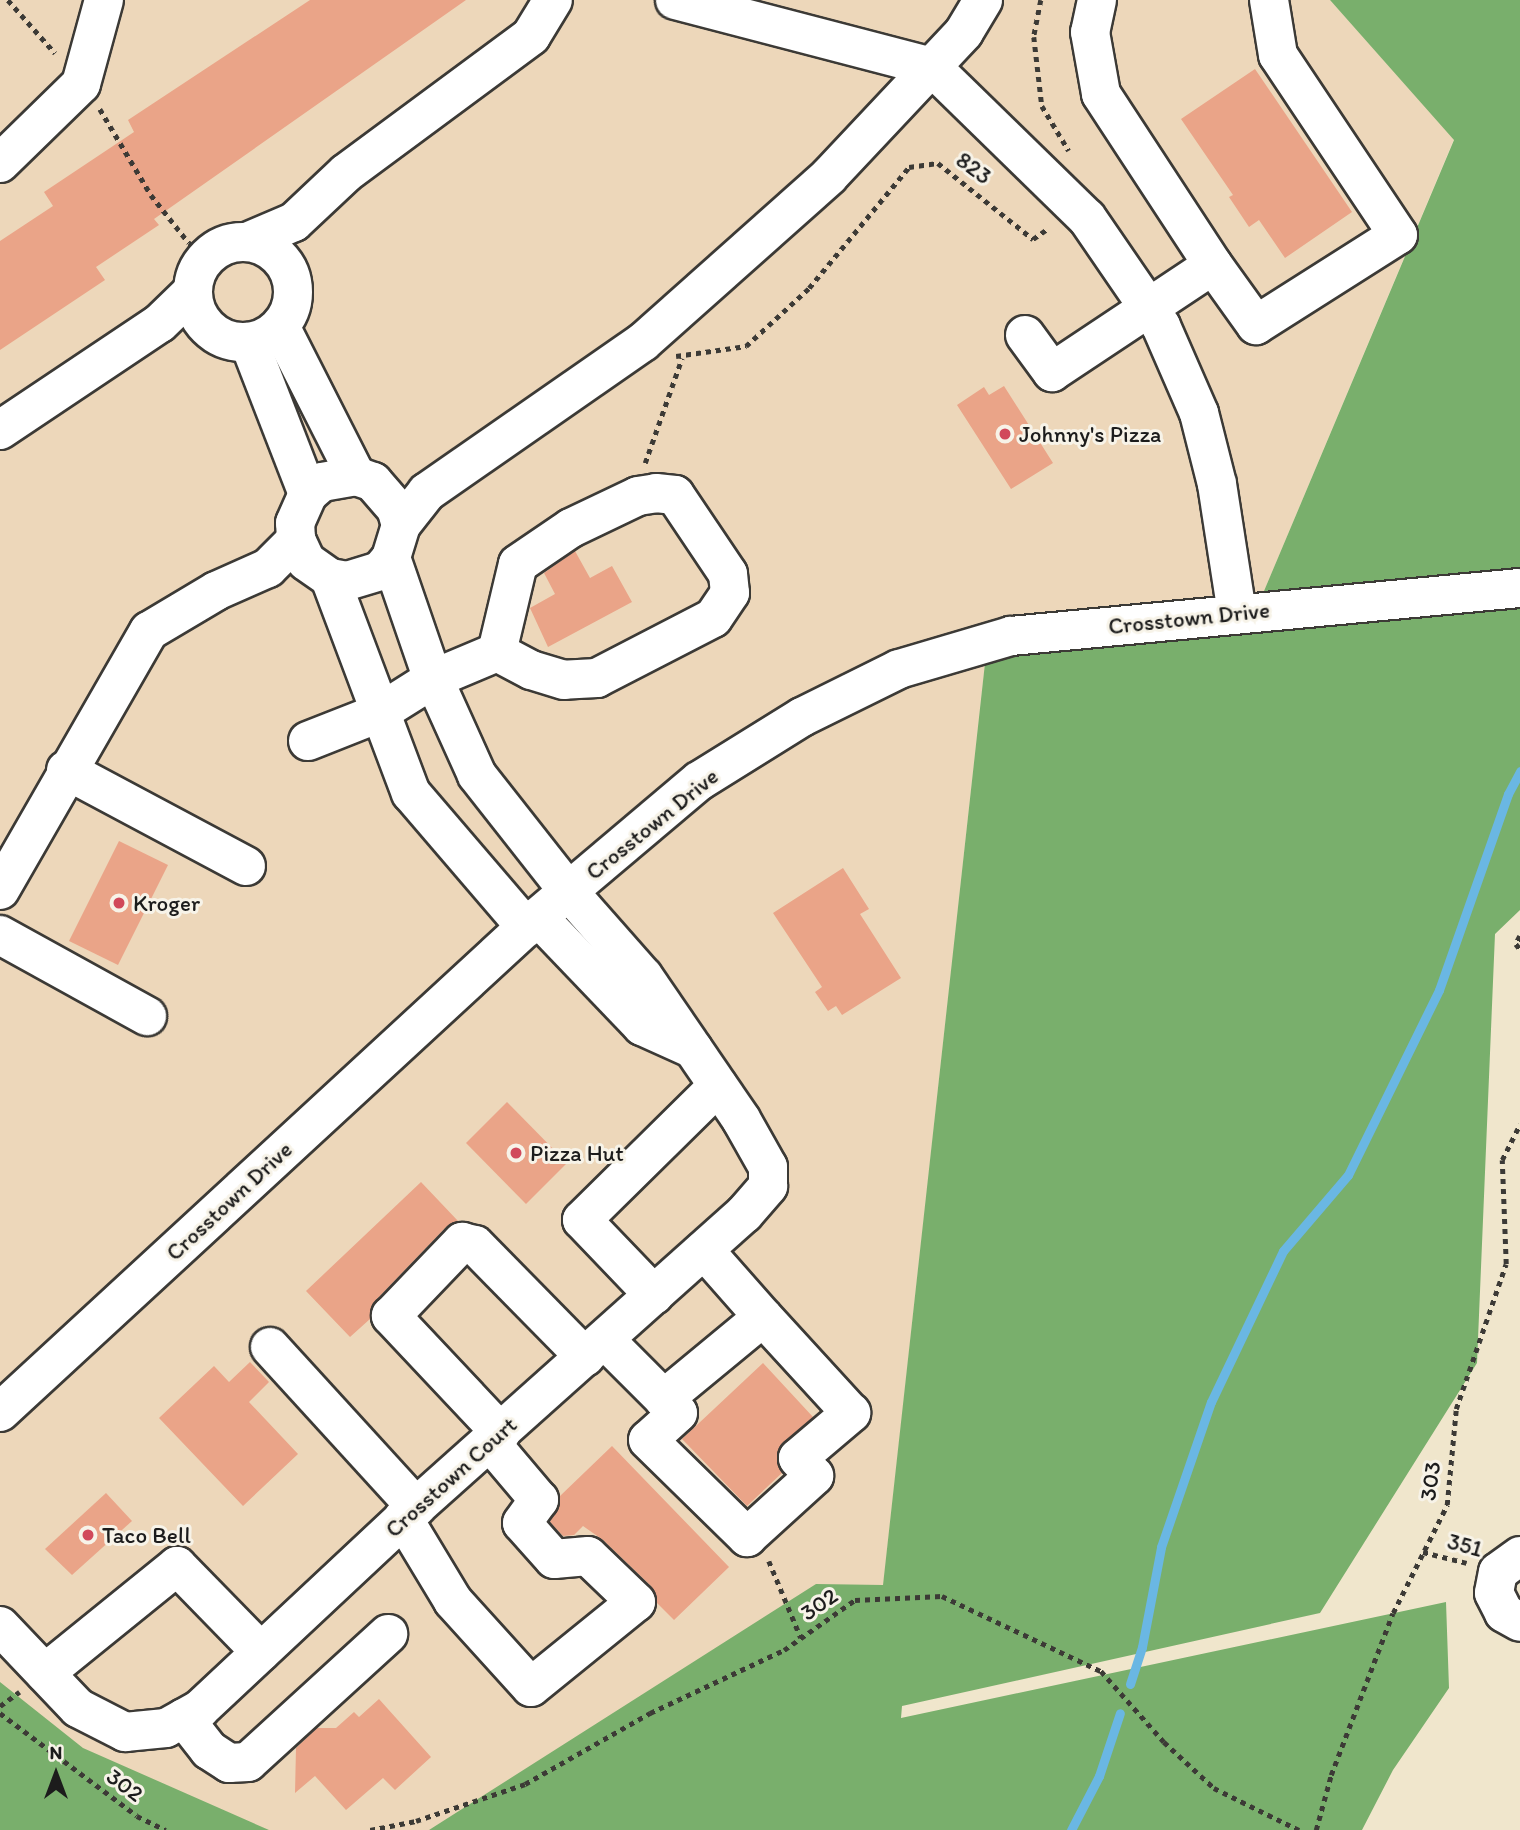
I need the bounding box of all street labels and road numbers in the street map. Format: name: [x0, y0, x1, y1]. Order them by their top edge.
street label: 823: [951, 146, 997, 190]
street label: Crosstown Drive: [1107, 596, 1271, 640]
street label: Crosstown Drive: [580, 762, 724, 886]
street label: Crosstown Drive: [160, 1136, 298, 1266]
street label: Crosstown Court: [380, 1411, 522, 1543]
street label: 303: [1414, 1460, 1446, 1502]
street label: 351: [1444, 1527, 1486, 1563]
street label: 302: [795, 1582, 843, 1626]
street label: 302: [101, 1762, 149, 1808]

